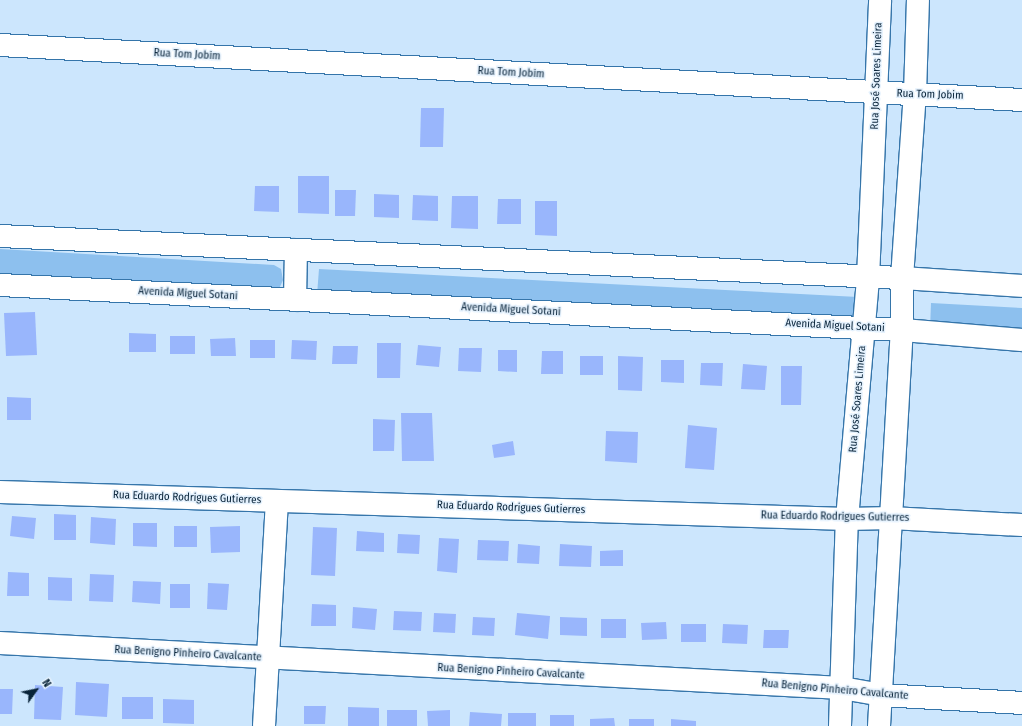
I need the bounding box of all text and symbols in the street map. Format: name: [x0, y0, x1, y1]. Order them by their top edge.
street label: Rua José Soares Limeira: [869, 22, 885, 130]
street label: Rua Tom Jobim: [153, 47, 221, 63]
street label: Rua Tom Jobim: [477, 65, 545, 81]
street label: Rua Tom Jobim: [896, 87, 964, 103]
street label: Avenida Miguel Sotani: [138, 285, 238, 303]
street label: Avenida Miguel Sotani: [461, 301, 561, 319]
street label: Avenida Miguel Sotani: [785, 317, 885, 335]
street label: Rua José Soares Limeira: [847, 345, 869, 453]
street label: Rua Eduardo Rodrigues Gutierres: [113, 489, 261, 507]
street label: Rua Eduardo Rodrigues Gutierres: [437, 499, 585, 517]
street label: Rua Eduardo Rodrigues Gutierres: [761, 509, 909, 525]
street label: Rua Benigno Pinheiro Cavalcante: [114, 644, 262, 664]
street label: Rua Benigno Pinheiro Cavalcante: [437, 662, 585, 682]
north arrow: [16, 670, 56, 710]
text: N: [39, 677, 54, 689]
street label: Rua Benigno Pinheiro Cavalcante: [761, 677, 909, 703]

